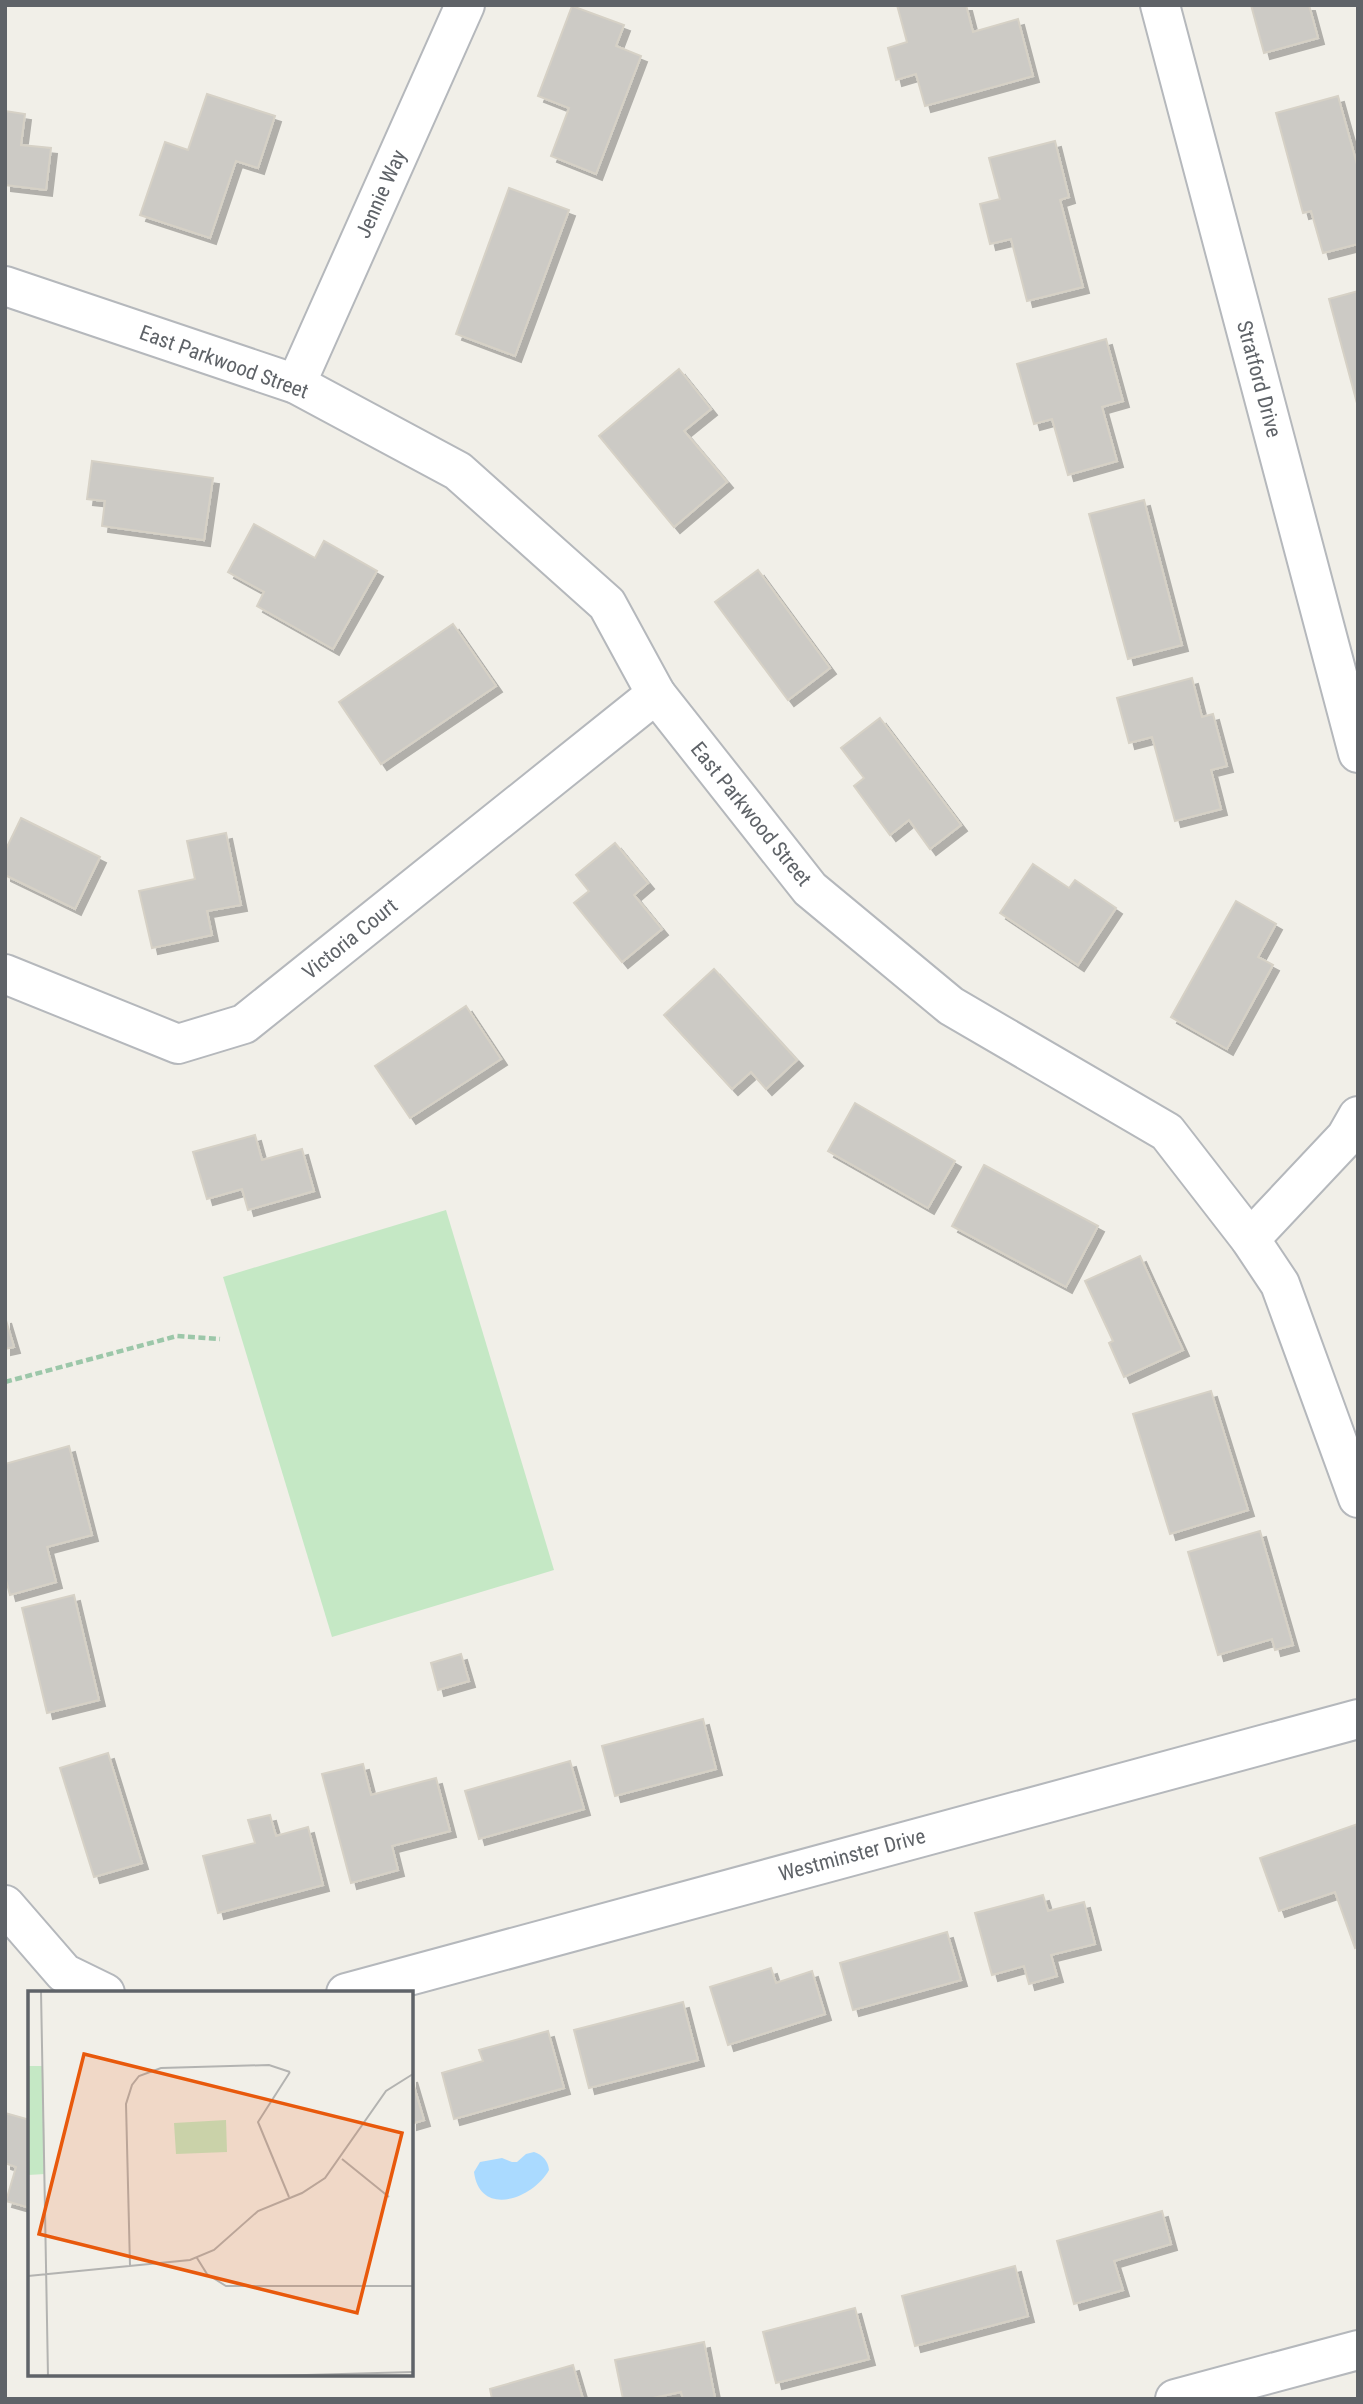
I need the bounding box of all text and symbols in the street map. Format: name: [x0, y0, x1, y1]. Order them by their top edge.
street label: Jennie Way: [351, 146, 411, 242]
street label: Stratford Drive: [1232, 318, 1286, 440]
street label: East Parkwood Street: [136, 320, 312, 404]
street label: East Parkwood Street: [686, 737, 816, 891]
street label: Victoria Court: [298, 894, 402, 984]
street label: Westminster Drive: [776, 1824, 928, 1886]
inset map: [28, 1991, 413, 2376]

